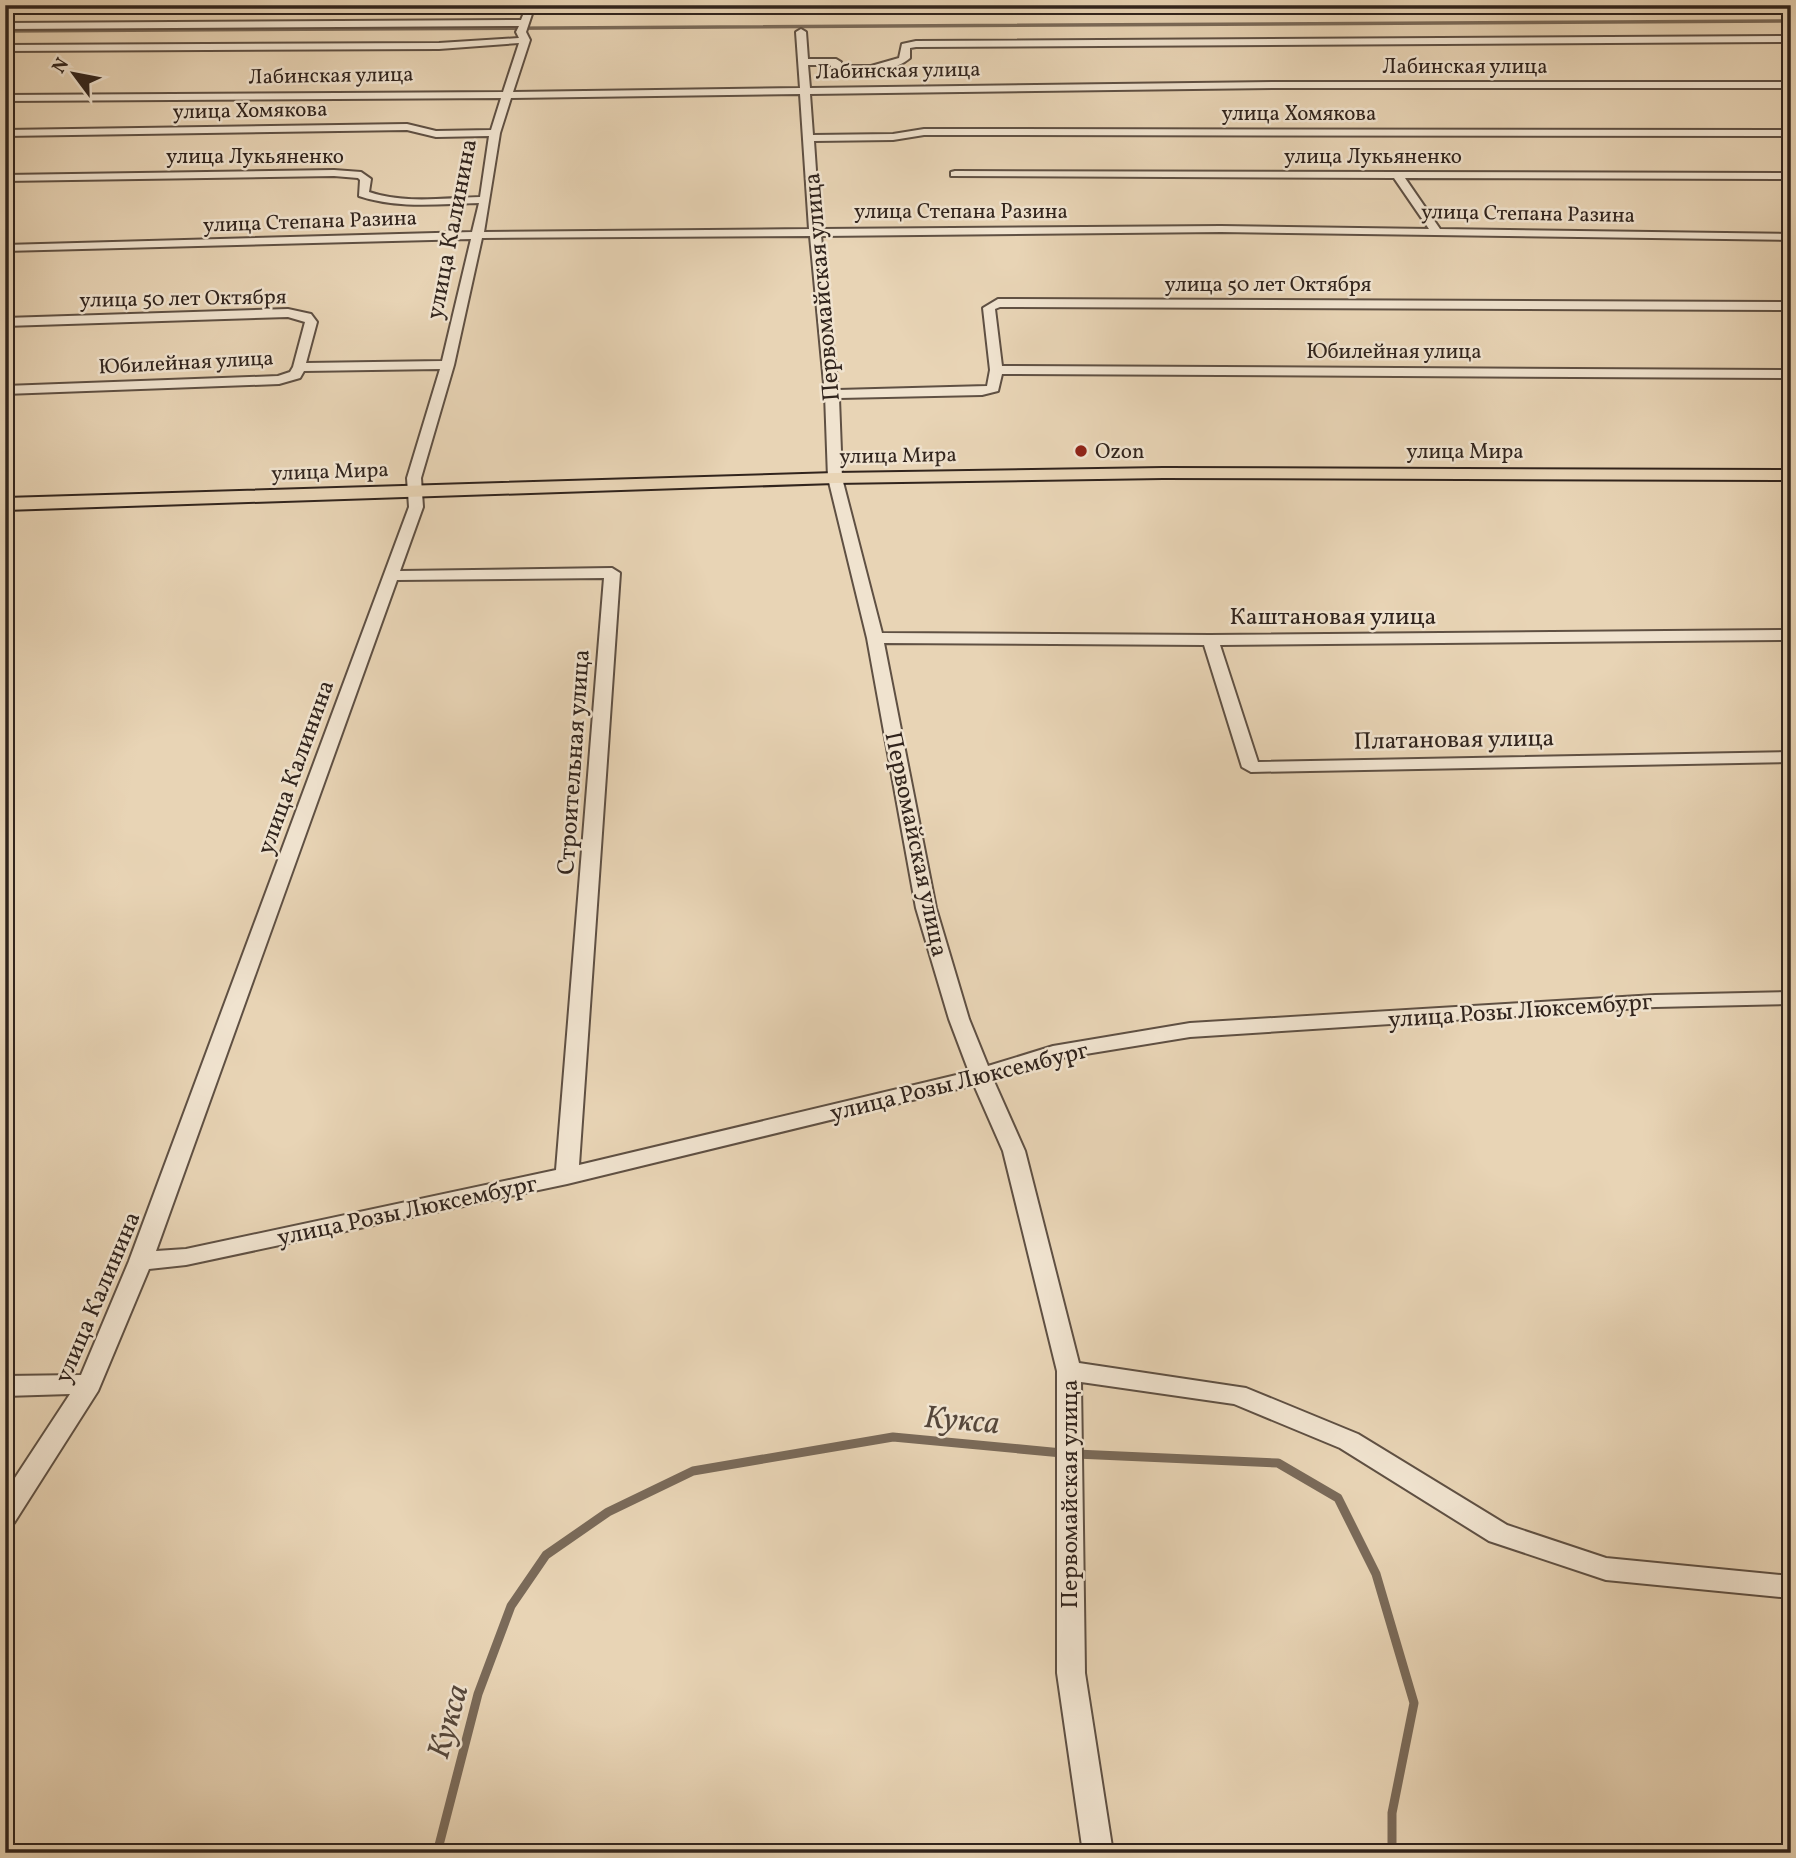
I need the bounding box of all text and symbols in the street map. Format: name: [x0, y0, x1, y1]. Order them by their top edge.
north arrow: [38, 38, 108, 108]
text: N: [47, 53, 76, 79]
street label: Лабинская улица: [1382, 53, 1548, 82]
street label: Лабинская улица: [815, 56, 981, 87]
street label: Лабинская улица: [248, 61, 414, 92]
street label: улица Хомякова: [172, 96, 328, 127]
street label: улица Хомякова: [1222, 100, 1376, 129]
street label: улица Калинина: [419, 136, 487, 323]
street label: улица Лукьяненко: [166, 143, 344, 172]
street label: улица Лукьяненко: [1284, 143, 1462, 172]
street label: Первомайская улица: [796, 171, 850, 403]
street label: улица Степана Разина: [854, 198, 1068, 227]
street label: улица Степана Разина: [1421, 198, 1635, 231]
street label: улица Степана Разина: [203, 204, 418, 241]
street label: улица 50 лет Октября: [1164, 271, 1372, 300]
street label: улица 50 лет Октября: [79, 283, 287, 316]
street label: Юбилейная улица: [1306, 338, 1482, 367]
street label: Юбилейная улица: [98, 344, 275, 383]
place label: Ozon: [1095, 438, 1145, 467]
street label: улица Мира: [1406, 438, 1524, 467]
street label: улица Мира: [839, 441, 957, 472]
marker: Ozon: [1073, 443, 1089, 459]
street label: улица Мира: [271, 456, 389, 489]
street label: Каштановая улица: [1230, 601, 1436, 635]
street label: Строительная улица: [550, 648, 600, 876]
street label: улица Калинина: [250, 676, 344, 860]
street label: Платановая улица: [1353, 722, 1555, 760]
street label: Первомайская улица: [875, 729, 956, 960]
street label: улица Розы Люксембург: [1387, 986, 1654, 1038]
street label: улица Розы Люксембург: [827, 1034, 1093, 1131]
street label: улица Розы Люксембург: [274, 1168, 541, 1256]
street label: улица Калинина: [47, 1207, 150, 1389]
street label: Первомайская улица: [1054, 1379, 1088, 1609]
water label: Кукса: [922, 1397, 1001, 1447]
water label: Кукса: [418, 1679, 481, 1764]

